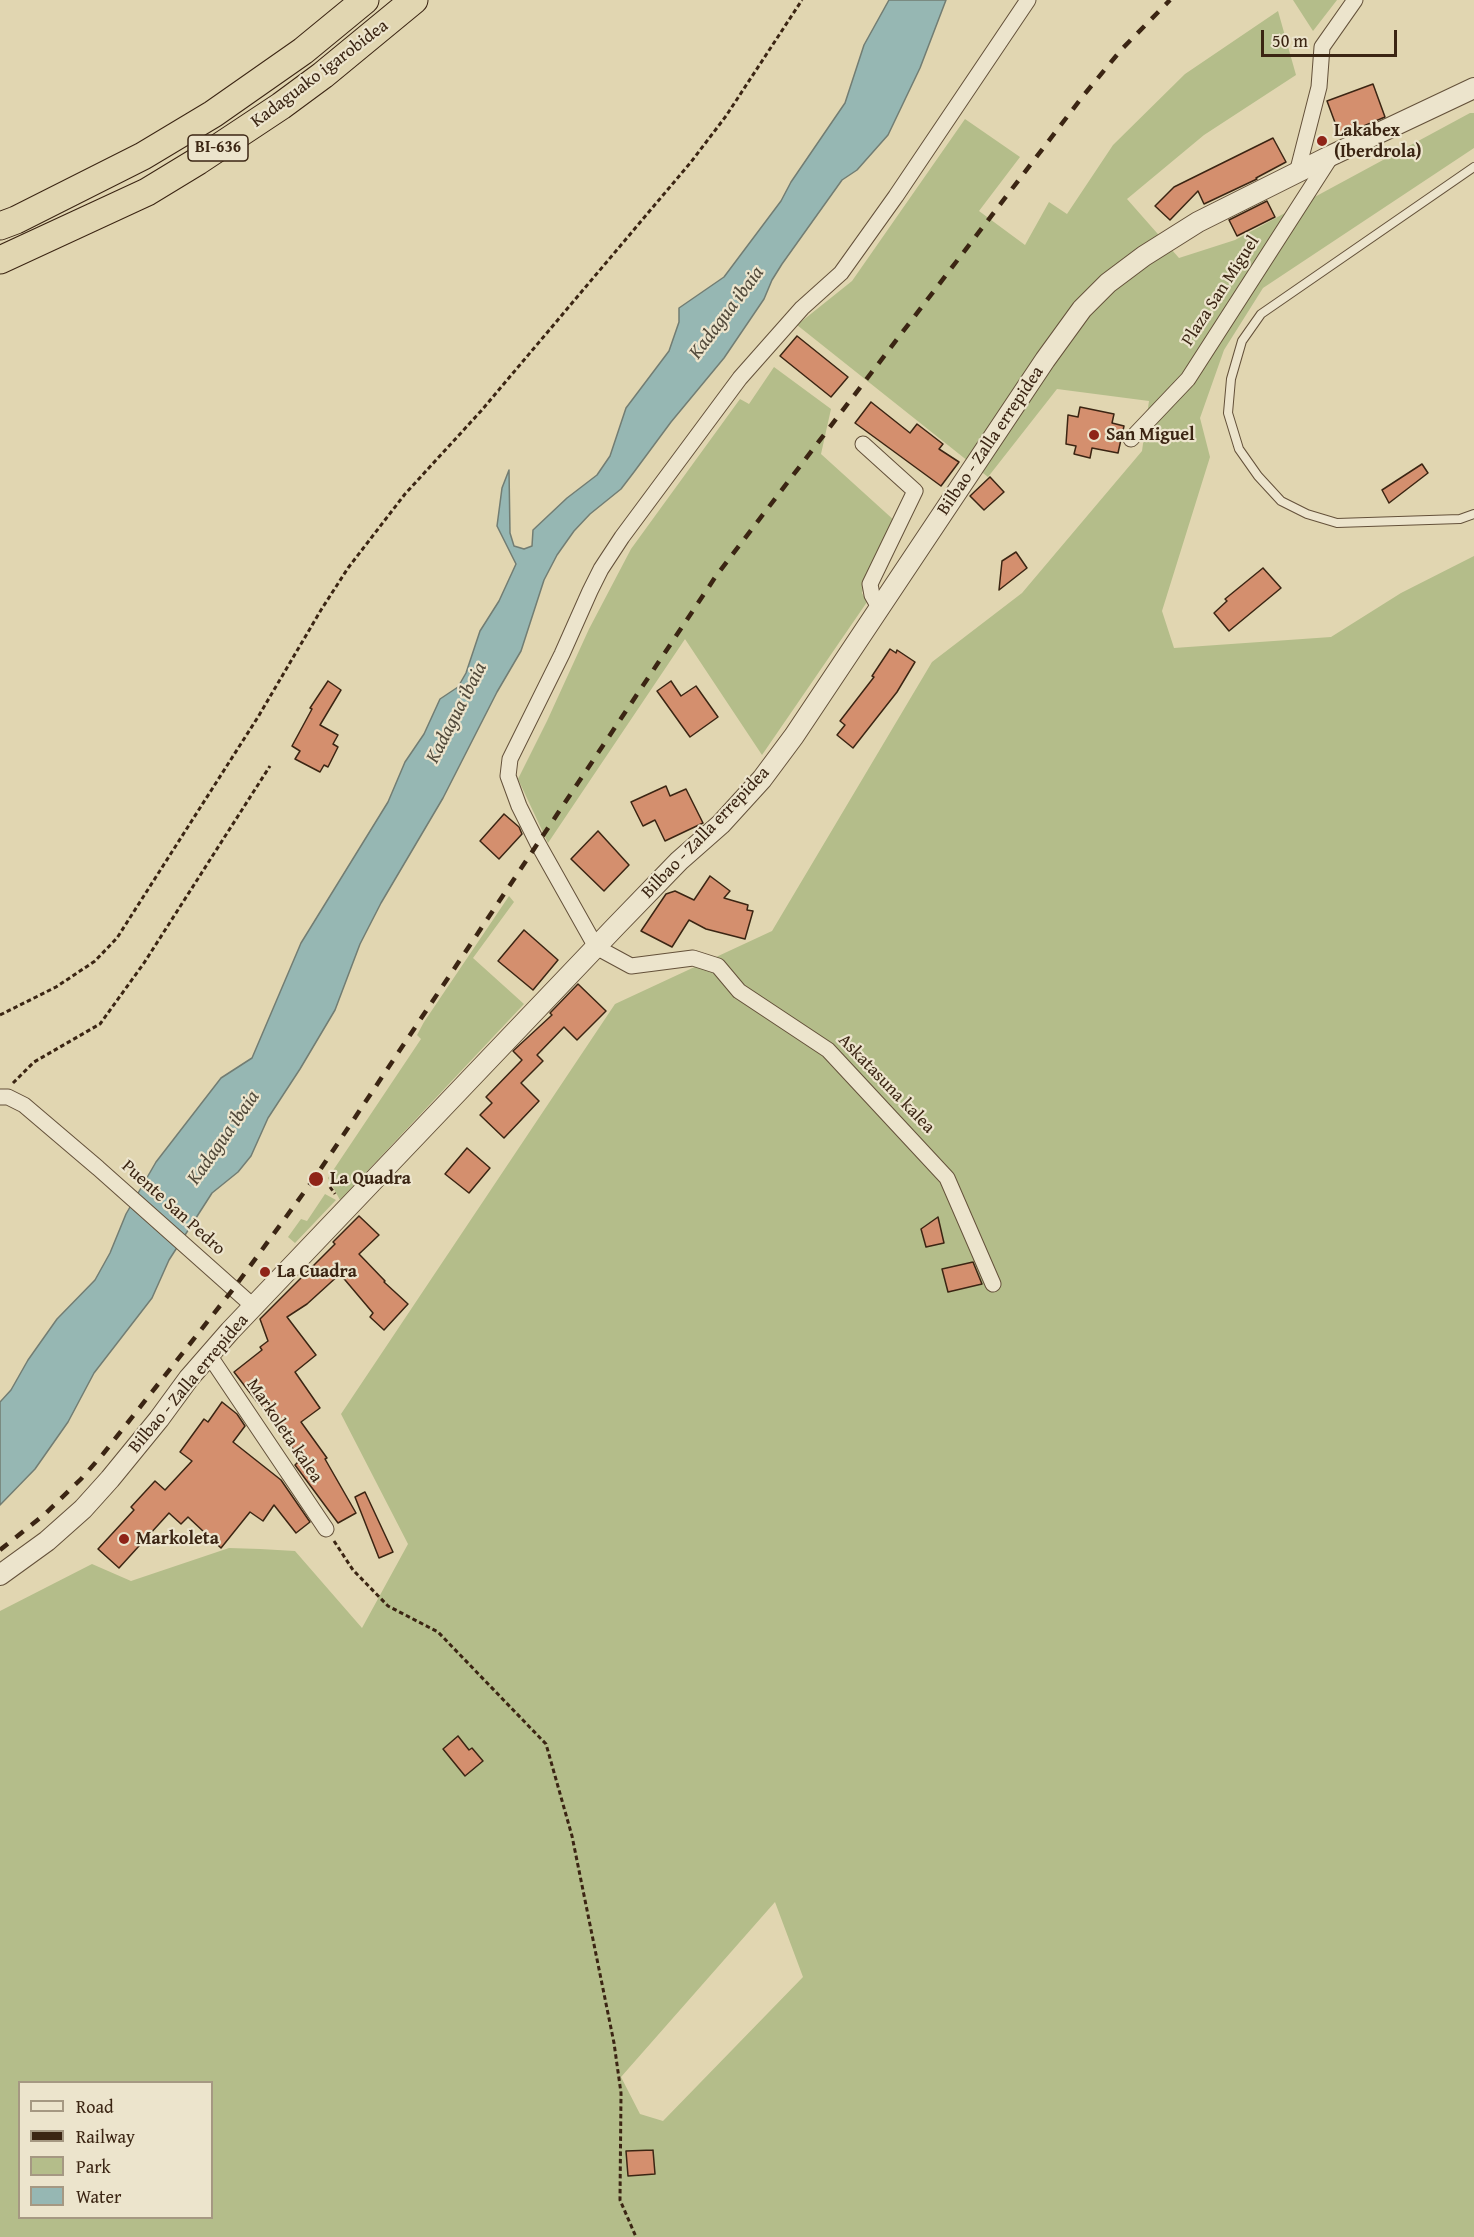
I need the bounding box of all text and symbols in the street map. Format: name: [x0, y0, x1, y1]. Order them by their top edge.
street label: Kadaguako igarobidea: [247, 15, 393, 133]
scale bar: [1264, 18, 1400, 56]
text: 50 m: [1272, 27, 1308, 54]
place label: Lakabex (Iberdrola): [1334, 120, 1422, 162]
marker: Lakabex (Iberdrola): [1315, 134, 1329, 148]
road number: BI-636: [188, 135, 248, 161]
street label: Plaza San Miguel: [1177, 232, 1265, 350]
water label: Kadagua ibaia: [684, 262, 770, 364]
street label: Bilbao - Zalla errepidea: [933, 362, 1049, 520]
place label: San Miguel: [1106, 424, 1195, 446]
marker: San Miguel: [1087, 428, 1101, 442]
water label: Kadagua ibaia: [421, 659, 493, 767]
street label: Bilbao - Zalla errepidea: [638, 763, 774, 903]
street label: Askatasuna kalea: [833, 1030, 939, 1138]
water label: Kadagua ibaia: [183, 1086, 265, 1190]
street label: Puente San Pedro: [117, 1156, 229, 1260]
place label: La Quadra: [330, 1168, 411, 1190]
marker: La Quadra: [307, 1170, 325, 1188]
place label: La Cuadra: [277, 1261, 357, 1283]
marker: La Cuadra: [258, 1265, 272, 1279]
street label: Bilbao - Zalla errepidea: [125, 1310, 253, 1458]
street label: Markoleta kalea: [241, 1375, 327, 1487]
place label: Markoleta: [136, 1528, 219, 1550]
marker: Markoleta: [117, 1532, 131, 1546]
legend: [18, 2081, 213, 2219]
text: Road: [76, 2093, 114, 2120]
text: Railway: [76, 2123, 135, 2150]
text: Park: [76, 2153, 111, 2180]
text: Water: [76, 2183, 121, 2210]

